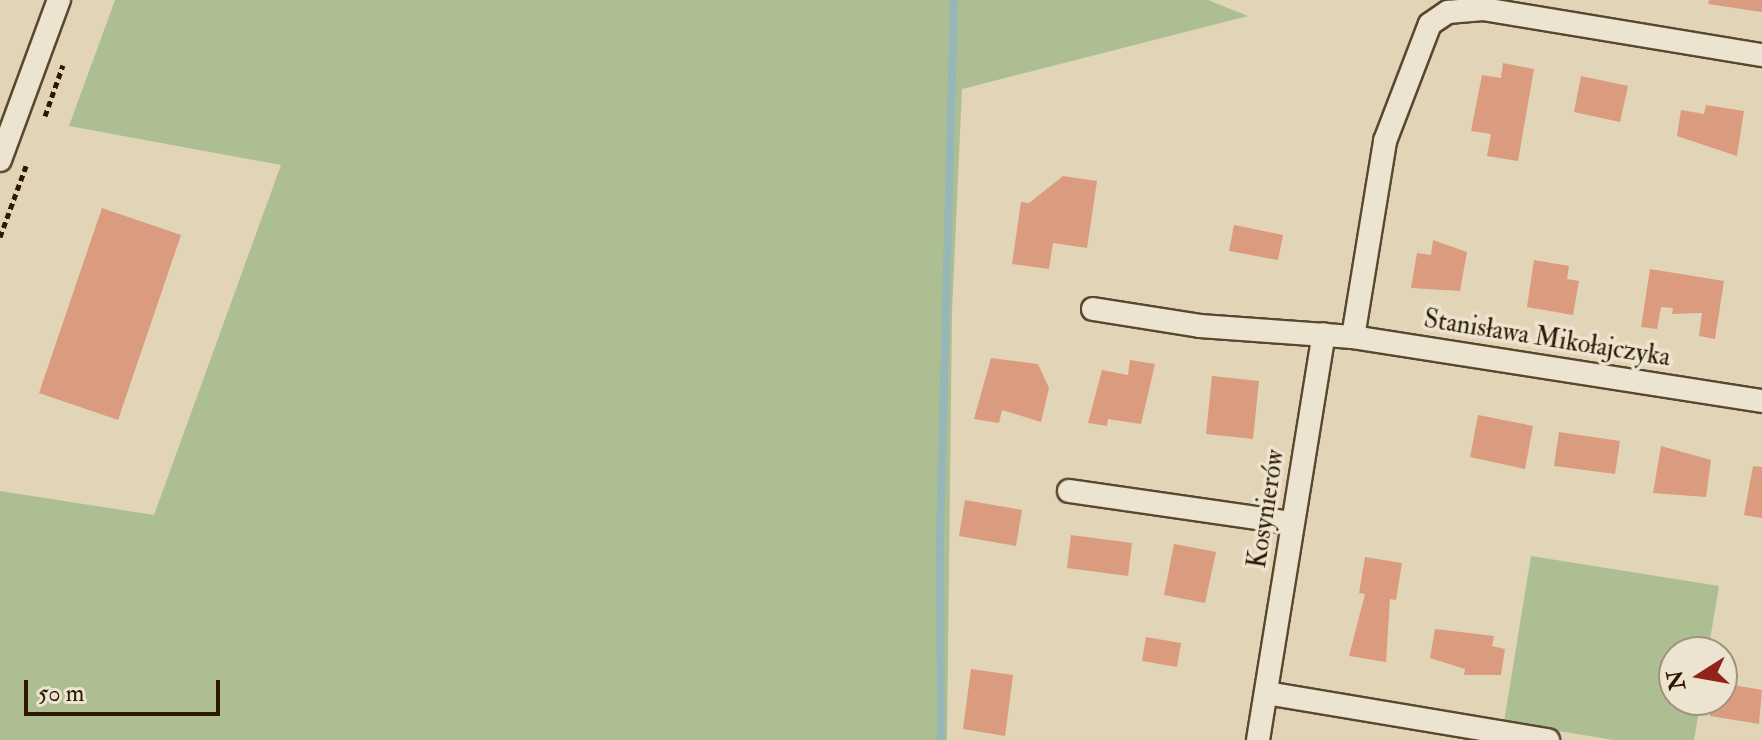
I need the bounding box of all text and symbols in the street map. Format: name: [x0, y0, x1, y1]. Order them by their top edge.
street label: Stanisława Mikołajczyka: [1422, 304, 1672, 374]
street label: Kosynierów: [1242, 447, 1292, 571]
north arrow: [1658, 636, 1738, 716]
scale bar: [28, 664, 224, 714]
text: N: [1661, 668, 1692, 693]
text: 50 m: [38, 678, 84, 709]

